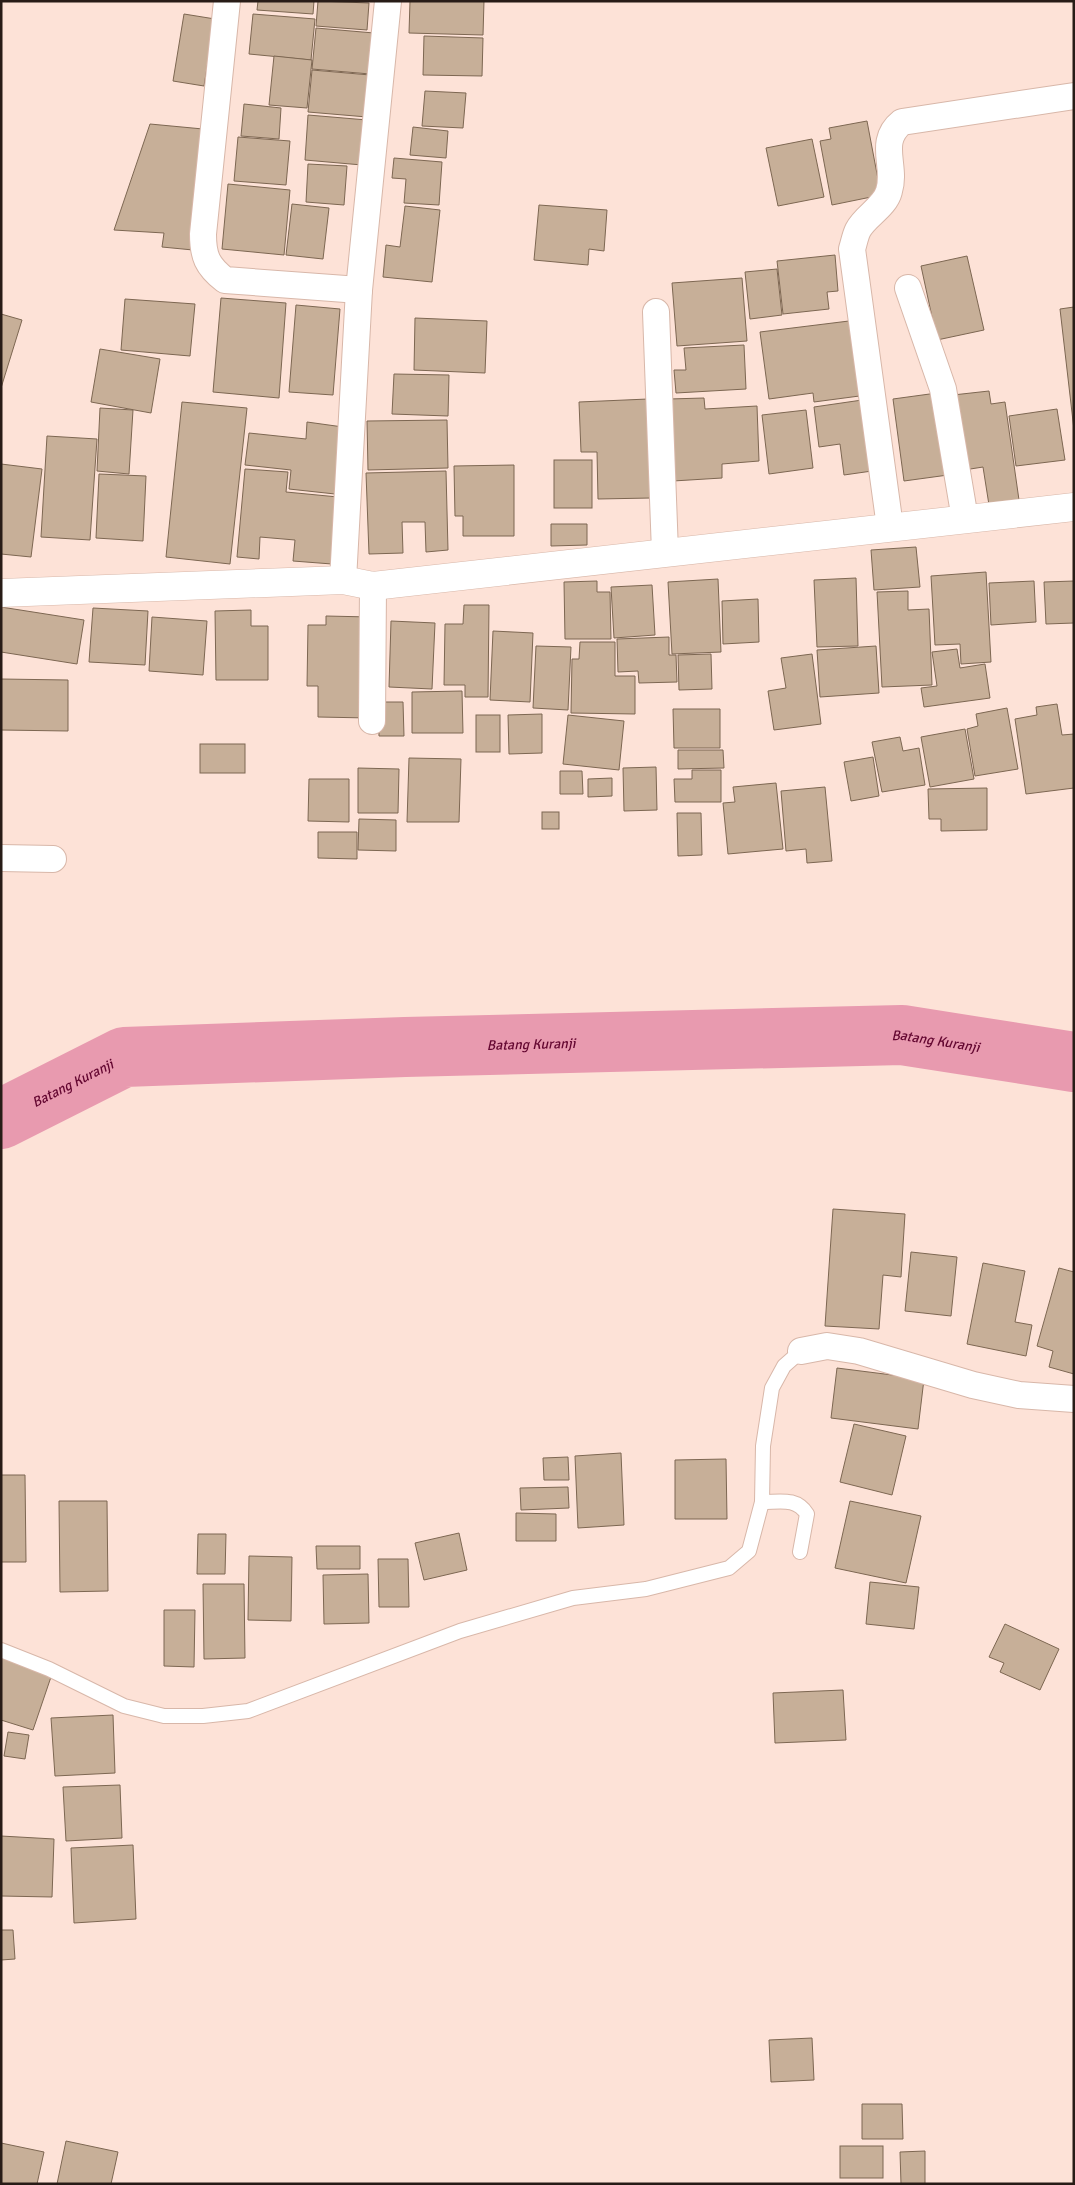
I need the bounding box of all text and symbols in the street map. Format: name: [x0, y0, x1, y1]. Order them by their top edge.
water label: Batang Kuranji: [891, 1027, 982, 1056]
water label: Batang Kuranji: [486, 1035, 577, 1054]
water label: Batang Kuranji: [29, 1055, 117, 1111]

